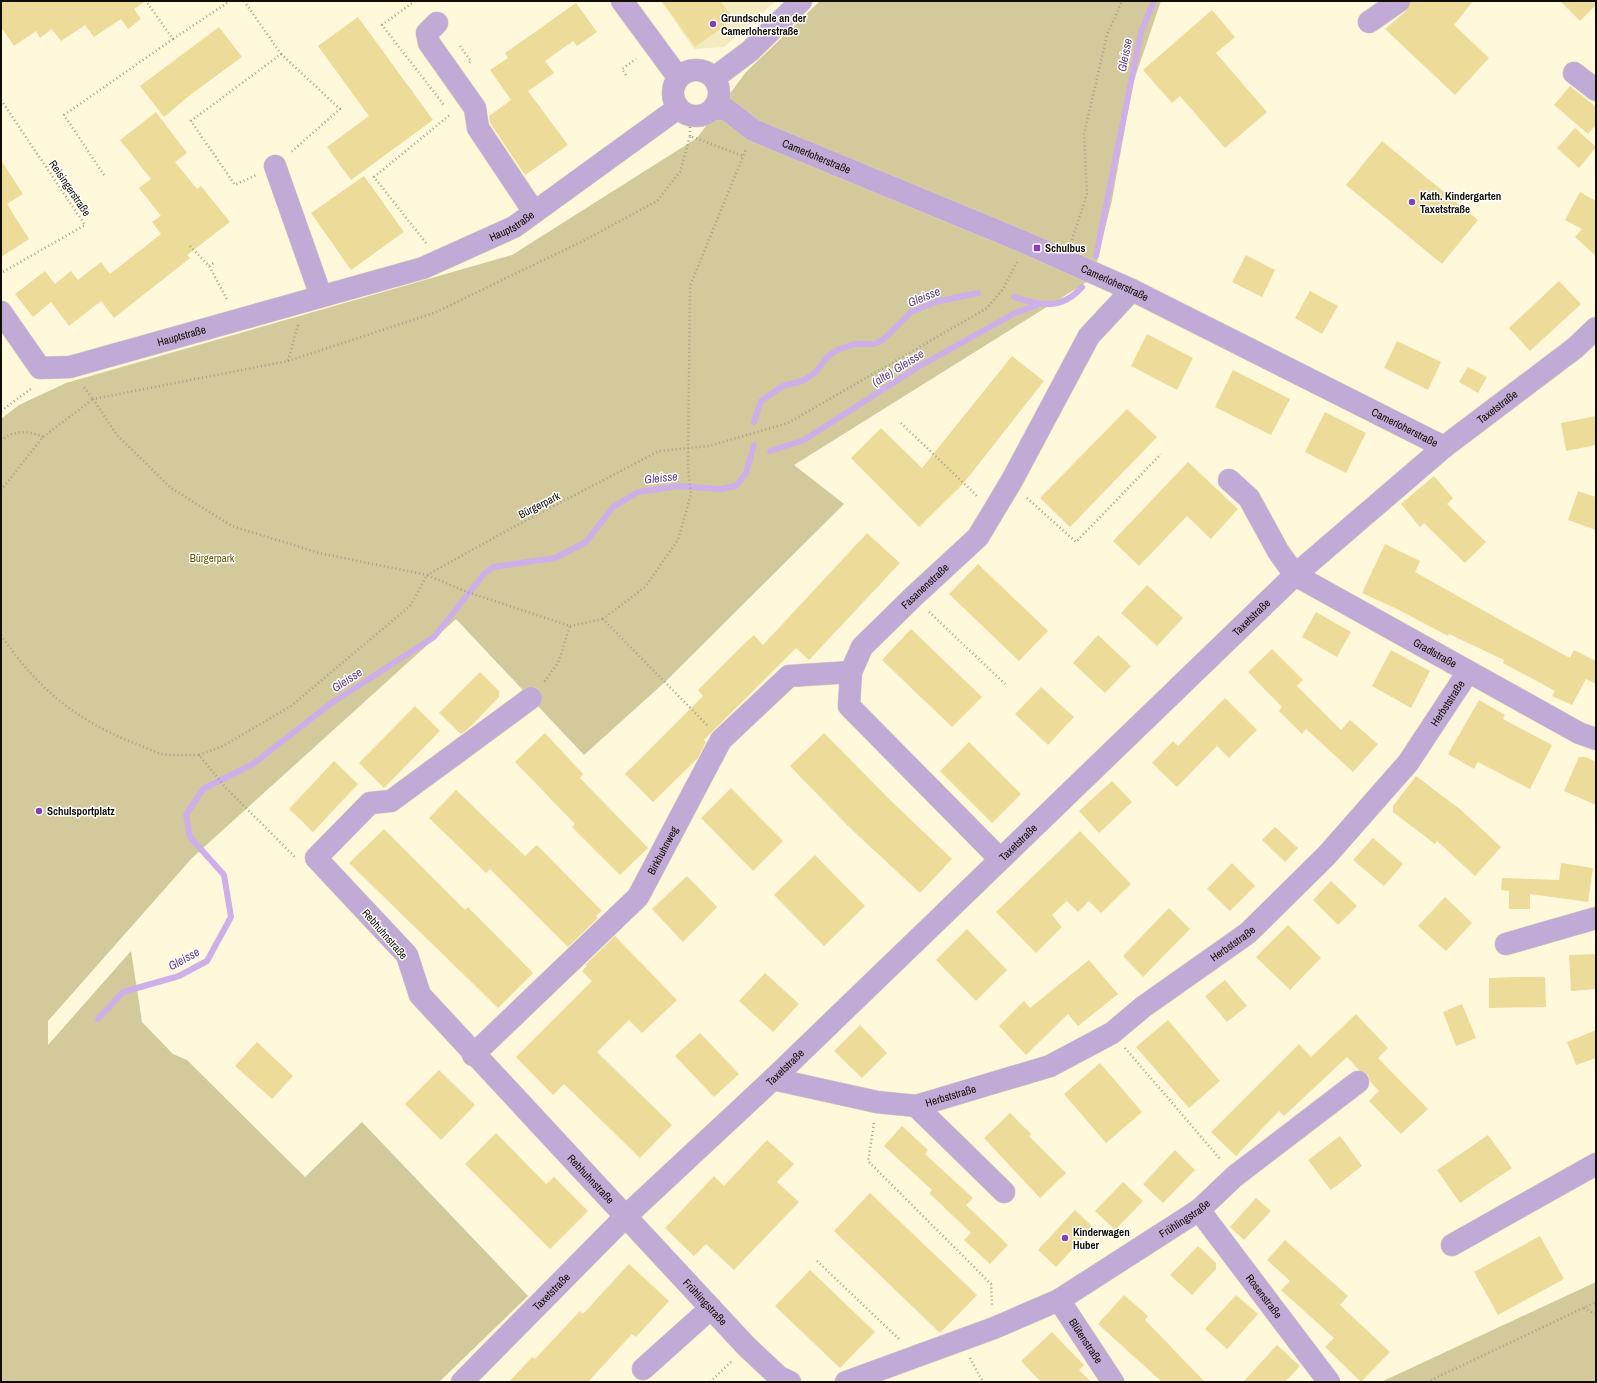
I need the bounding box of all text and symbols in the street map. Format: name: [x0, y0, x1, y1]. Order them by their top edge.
place label: Grundschule an der Camerloherstraße: [721, 11, 807, 38]
marker: Grundschule an der Camerloherstraße: [708, 19, 718, 29]
water label: Gleisse: [1114, 37, 1136, 73]
street label: Camerloherstraße: [780, 136, 853, 177]
street label: Reisingerstraße: [46, 157, 94, 219]
place label: Kath. Kindergarten Taxetstraße: [1420, 189, 1501, 216]
marker: Kath. Kindergarten Taxetstraße: [1407, 197, 1417, 207]
street label: Hauptstraße: [487, 208, 537, 244]
place label: Schulbus: [1045, 241, 1086, 255]
marker: Schulbus: [1032, 243, 1042, 253]
street label: Camerloherstraße: [1079, 261, 1151, 304]
water label: Gleisse: [906, 283, 943, 311]
street label: Hauptstraße: [156, 322, 207, 349]
water label: (alte) Gleisse: [869, 345, 927, 390]
street label: Taxetstraße: [1474, 387, 1520, 427]
street label: Camerloherstraße: [1369, 405, 1440, 450]
water label: Gleisse: [644, 468, 679, 488]
street label: Bürgerpark: [516, 488, 562, 521]
park label: Bürgerpark: [190, 551, 235, 565]
street label: Fasanenstraße: [898, 560, 952, 612]
street label: Taxetstraße: [1229, 596, 1273, 639]
street label: Gradlstraße: [1411, 635, 1459, 671]
water label: Gleisse: [329, 664, 366, 696]
street label: Herbststraße: [1427, 677, 1468, 729]
place label: Schulsportplatz: [47, 804, 115, 818]
marker: Schulsportplatz: [34, 806, 44, 816]
street label: Taxetstraße: [996, 821, 1040, 864]
street label: Birkhuhnweg: [644, 824, 681, 877]
street label: Rebhuhnstraße: [359, 906, 411, 962]
street label: Herbststraße: [1207, 923, 1258, 965]
water label: Gleisse: [166, 944, 203, 974]
street label: Taxetstraße: [763, 1046, 807, 1089]
street label: Herbststraße: [924, 1081, 978, 1110]
street label: Rebhuhnstraße: [564, 1151, 617, 1206]
street label: Frühlingstraße: [1156, 1196, 1213, 1241]
place label: Kinderwagen Huber: [1073, 1225, 1130, 1252]
marker: Kinderwagen Huber: [1060, 1233, 1070, 1243]
street label: Taxetstraße: [530, 1270, 573, 1313]
street label: Rosenstraße: [1243, 1271, 1285, 1321]
street label: Frühlingstraße: [680, 1276, 730, 1328]
street label: Blütenstraße: [1066, 1316, 1106, 1366]

